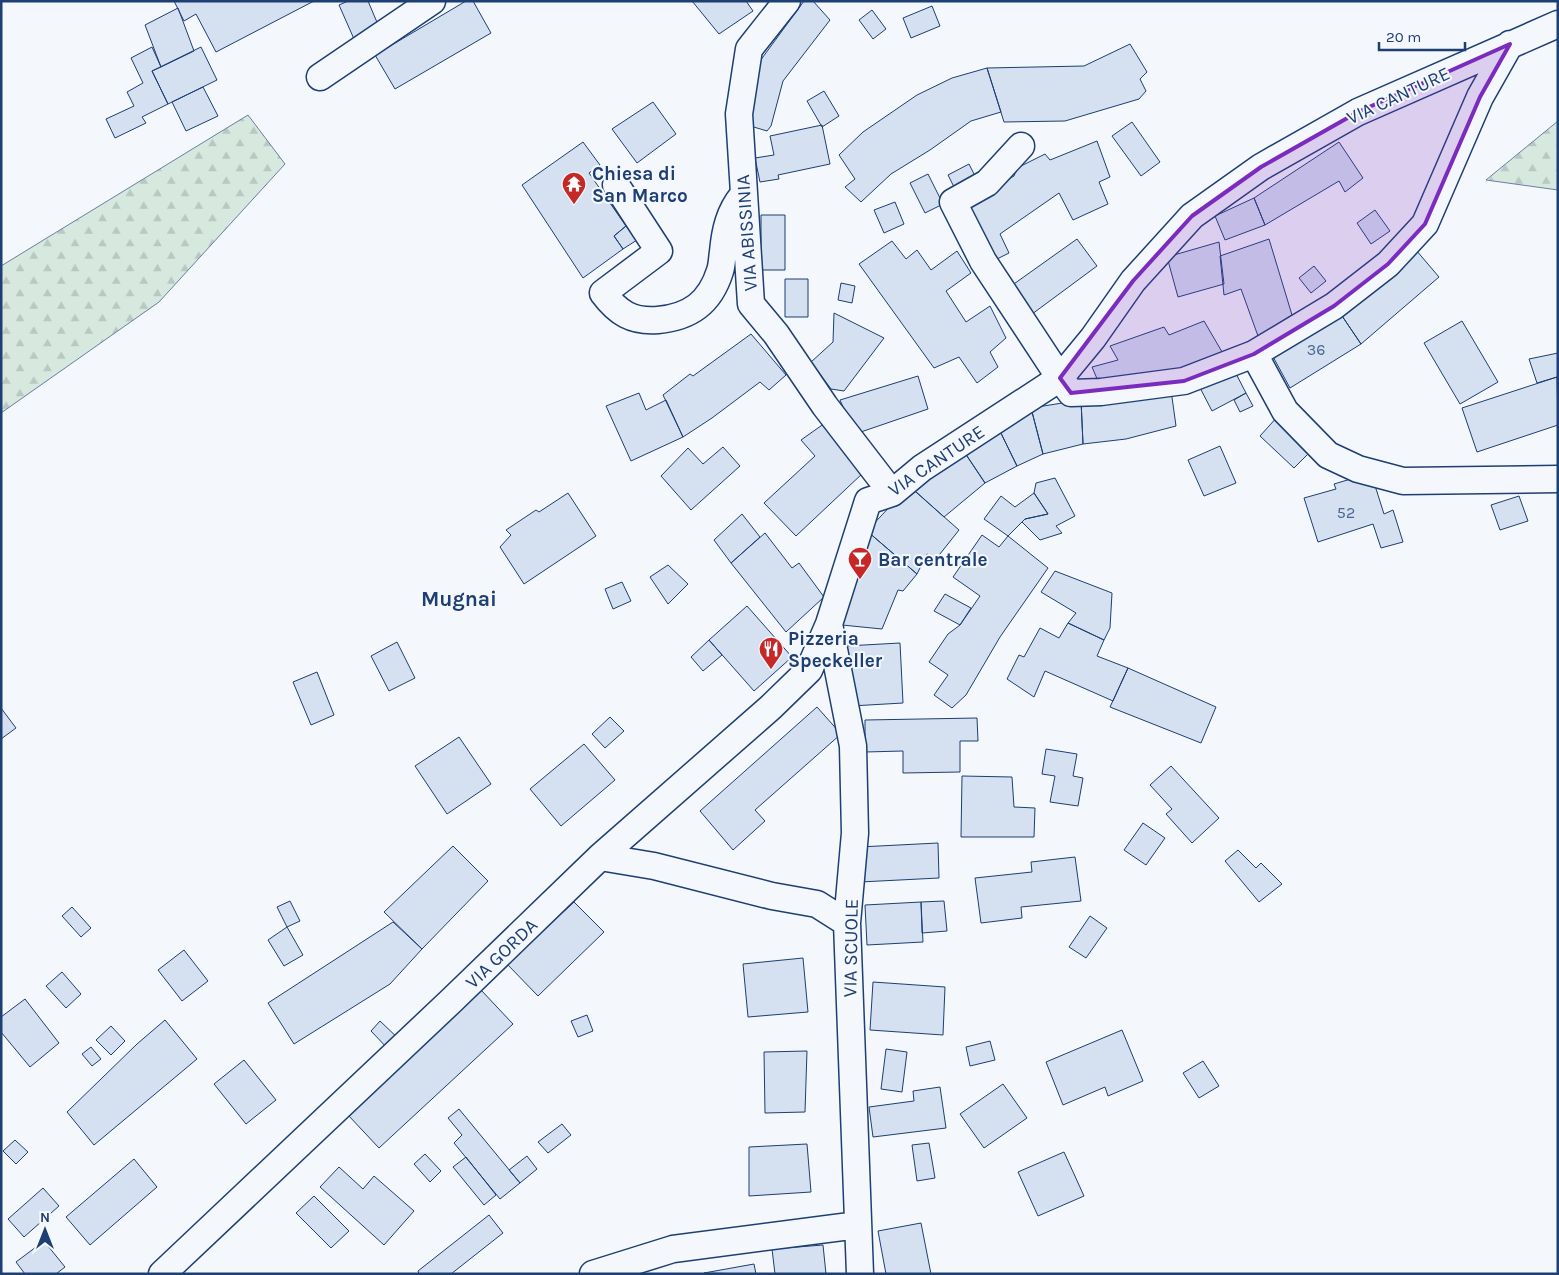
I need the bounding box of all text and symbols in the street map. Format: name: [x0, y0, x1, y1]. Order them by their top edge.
scale bar: [1379, 20, 1465, 52]
text: 20 m: [1386, 28, 1421, 46]
street label: VIA CANTURE: [1343, 62, 1453, 129]
place label: Chiesa di San Marco: [592, 163, 688, 207]
temple icon: Chiesa di San Marco: [561, 171, 587, 205]
street label: VIA ABISSINIA: [732, 174, 762, 292]
house number: 36: [1307, 340, 1325, 359]
street label: VIA CANTURE: [884, 421, 989, 501]
house number: 52: [1337, 503, 1355, 522]
bar icon: Bar centrale: [847, 546, 873, 580]
place label: Bar centrale: [878, 549, 988, 571]
district label: Mugnai: [421, 587, 497, 611]
place label: Pizzeria Speckeller: [788, 628, 883, 672]
restaurant icon: Pizzeria Speckeller: [758, 636, 784, 670]
street label: VIA SCUOLE: [839, 898, 863, 998]
street label: VIA GORDA: [461, 914, 542, 993]
north arrow: [20, 1205, 70, 1255]
text: N: [40, 1209, 50, 1226]

